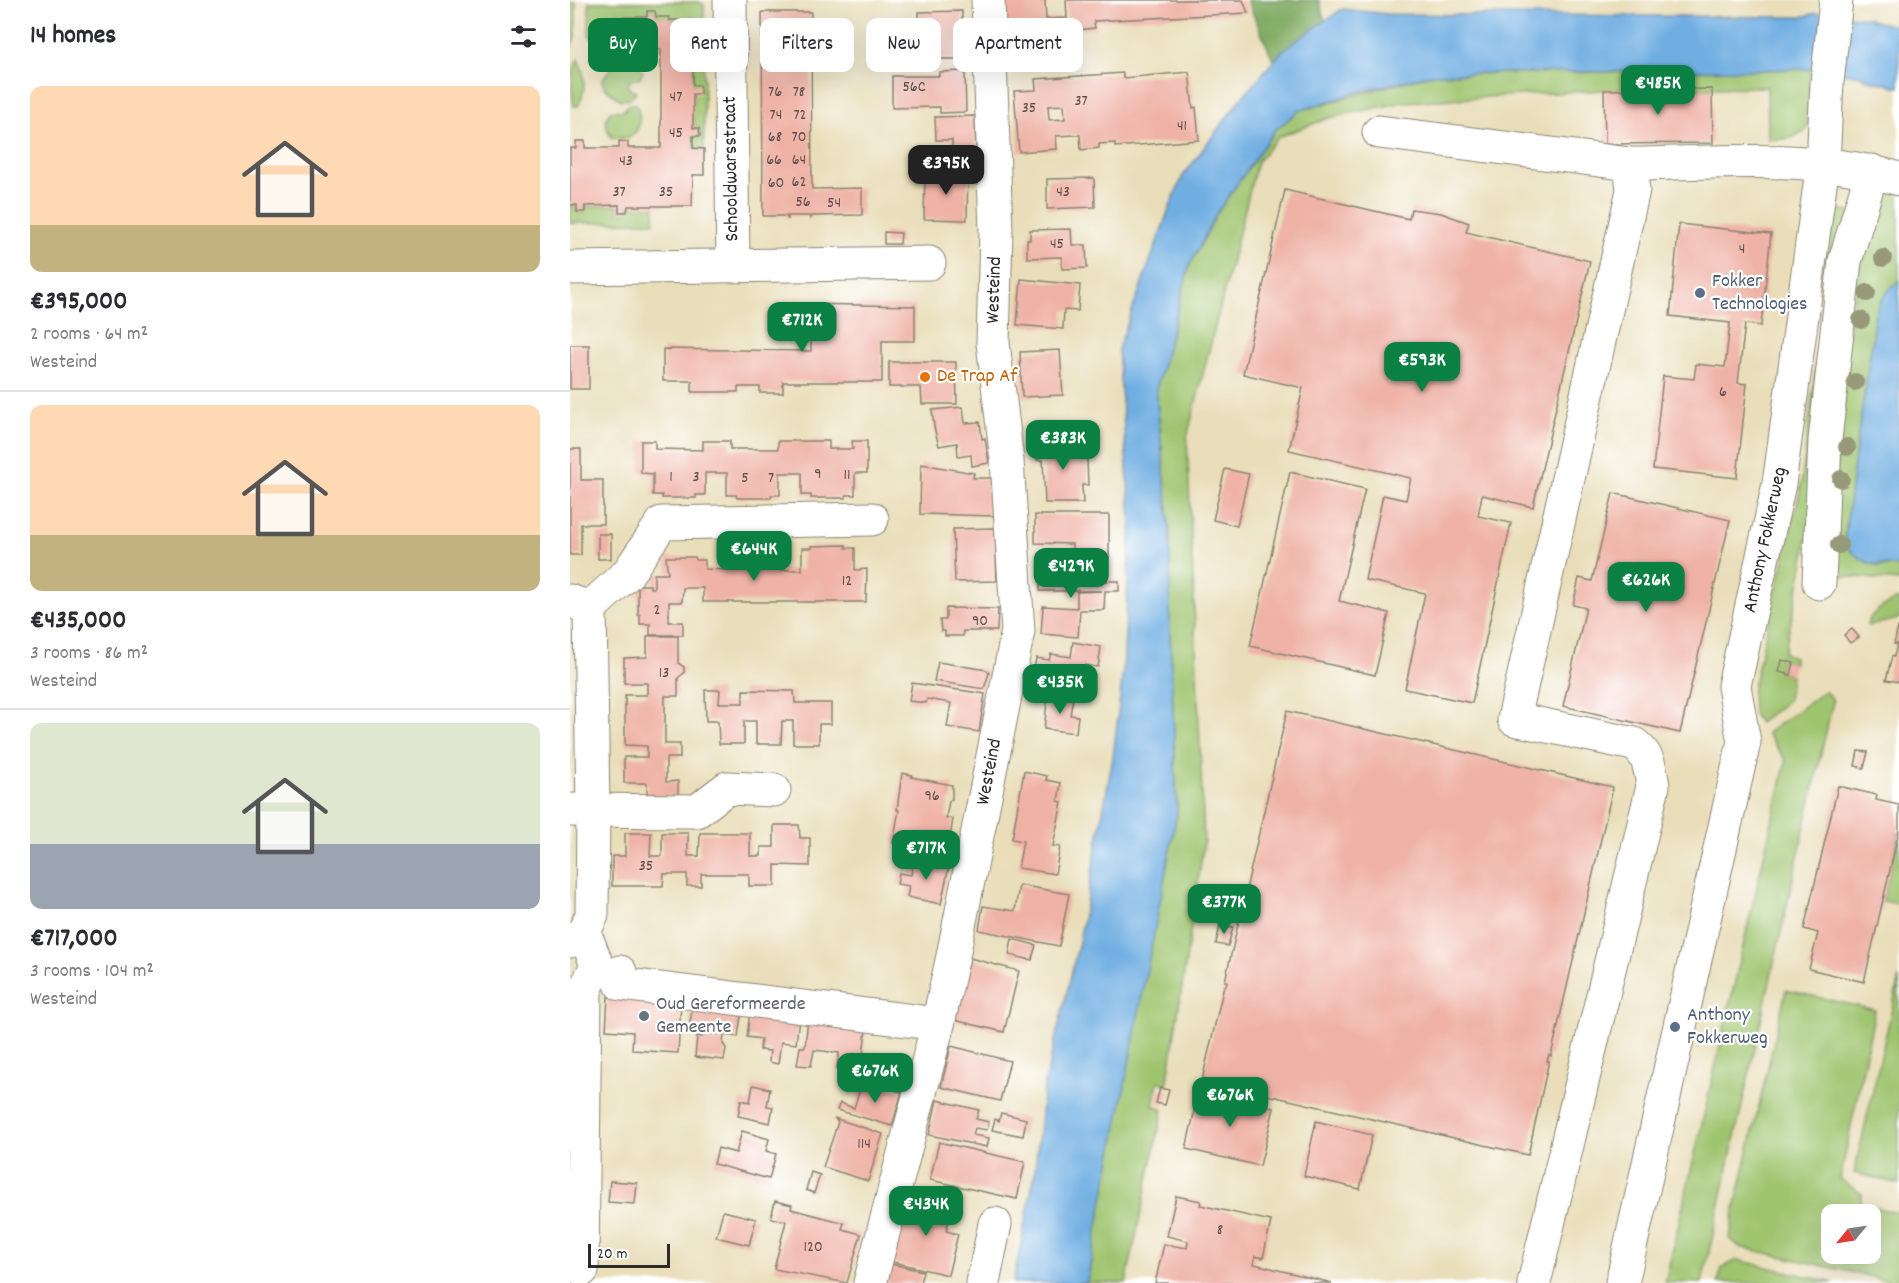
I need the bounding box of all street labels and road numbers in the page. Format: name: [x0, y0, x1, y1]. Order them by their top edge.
street label: Schooldwarsstraat: [717, 96, 747, 242]
street label: Westeind: [980, 256, 1010, 324]
street label: Anthony Fokkerweg: [1737, 465, 1795, 615]
street label: Westeind: [970, 736, 1010, 808]

